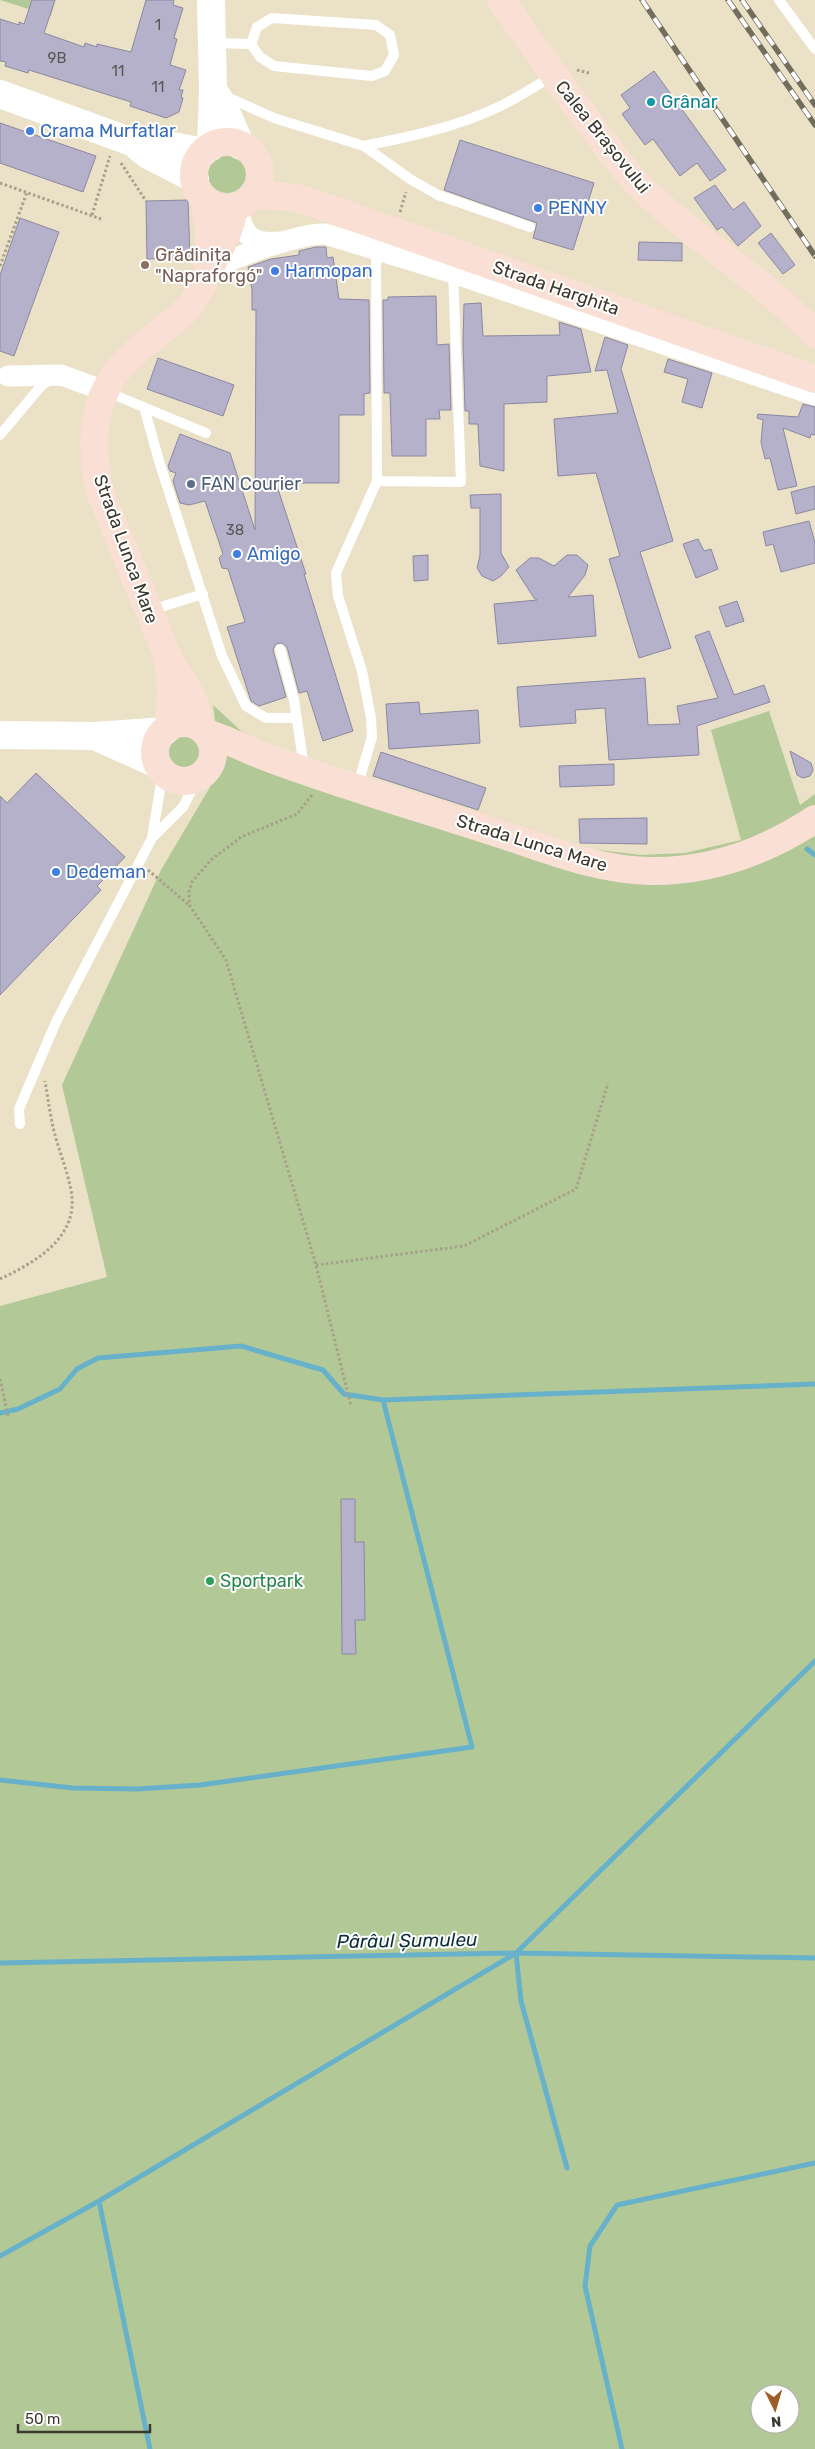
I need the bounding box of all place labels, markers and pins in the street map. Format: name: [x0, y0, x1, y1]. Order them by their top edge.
place label: Grânar: [661, 91, 718, 113]
marker: Grânar: [645, 96, 657, 108]
place label: Crama Murfatlar: [40, 120, 176, 142]
marker: Crama Murfatlar: [24, 125, 36, 137]
place label: PENNY: [548, 197, 607, 219]
marker: PENNY: [532, 202, 544, 214]
place label: Grădinița "Napraforgó": [155, 244, 262, 287]
marker: Grădinița "Napraforgó": [139, 259, 151, 271]
place label: Harmopan: [285, 260, 373, 282]
marker: Harmopan: [269, 265, 281, 277]
place label: FAN Courier: [201, 473, 301, 495]
marker: FAN Courier: [185, 478, 197, 490]
place label: Amigo: [247, 543, 301, 565]
marker: Amigo: [231, 548, 243, 560]
place label: Dedeman: [66, 861, 146, 883]
marker: Dedeman: [50, 866, 62, 878]
place label: Sportpark: [220, 1570, 304, 1592]
marker: Sportpark: [204, 1575, 216, 1587]

